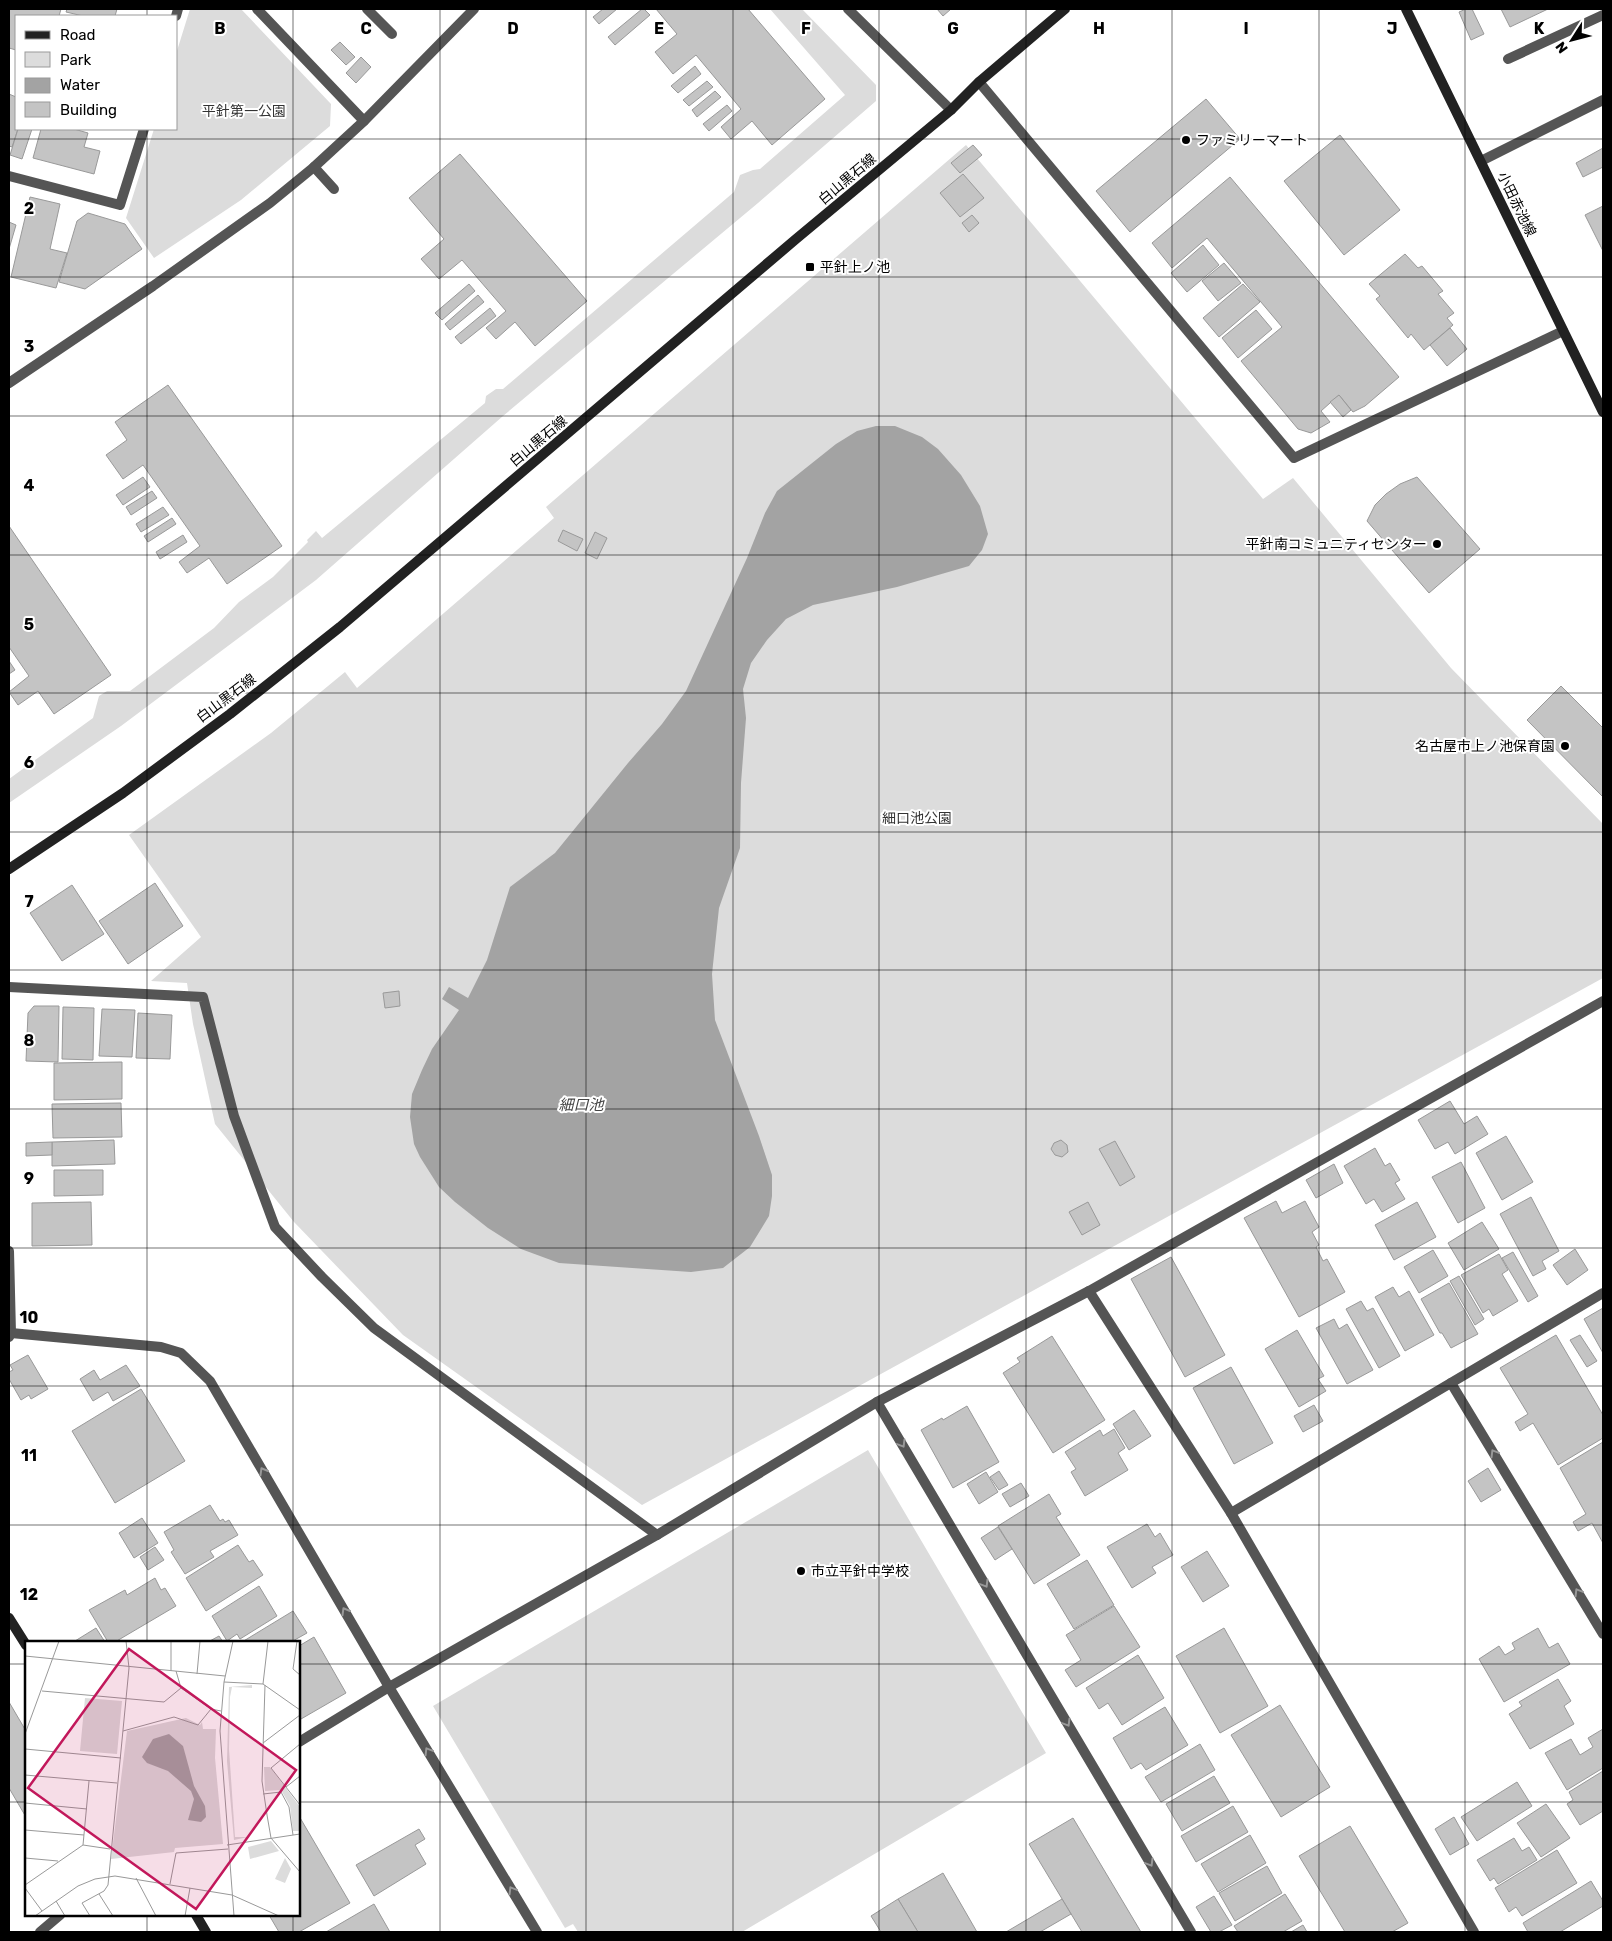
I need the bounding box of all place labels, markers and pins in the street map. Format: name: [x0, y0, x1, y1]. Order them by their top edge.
place label: ファミリーマート: [1196, 132, 1308, 149]
marker: ファミリーマート: [1180, 134, 1192, 146]
place label: 平針上ノ池: [820, 259, 890, 276]
marker: 平針上ノ池: [804, 261, 816, 273]
place label: 平針南コミュニティセンター: [1246, 536, 1427, 553]
marker: 平針南コミュニティセンター: [1431, 538, 1443, 550]
place label: 名古屋市上ノ池保育園: [1415, 738, 1555, 755]
marker: 名古屋市上ノ池保育園: [1559, 740, 1571, 752]
place label: 市立平針中学校: [811, 1563, 909, 1580]
marker: 市立平針中学校: [795, 1565, 807, 1577]

